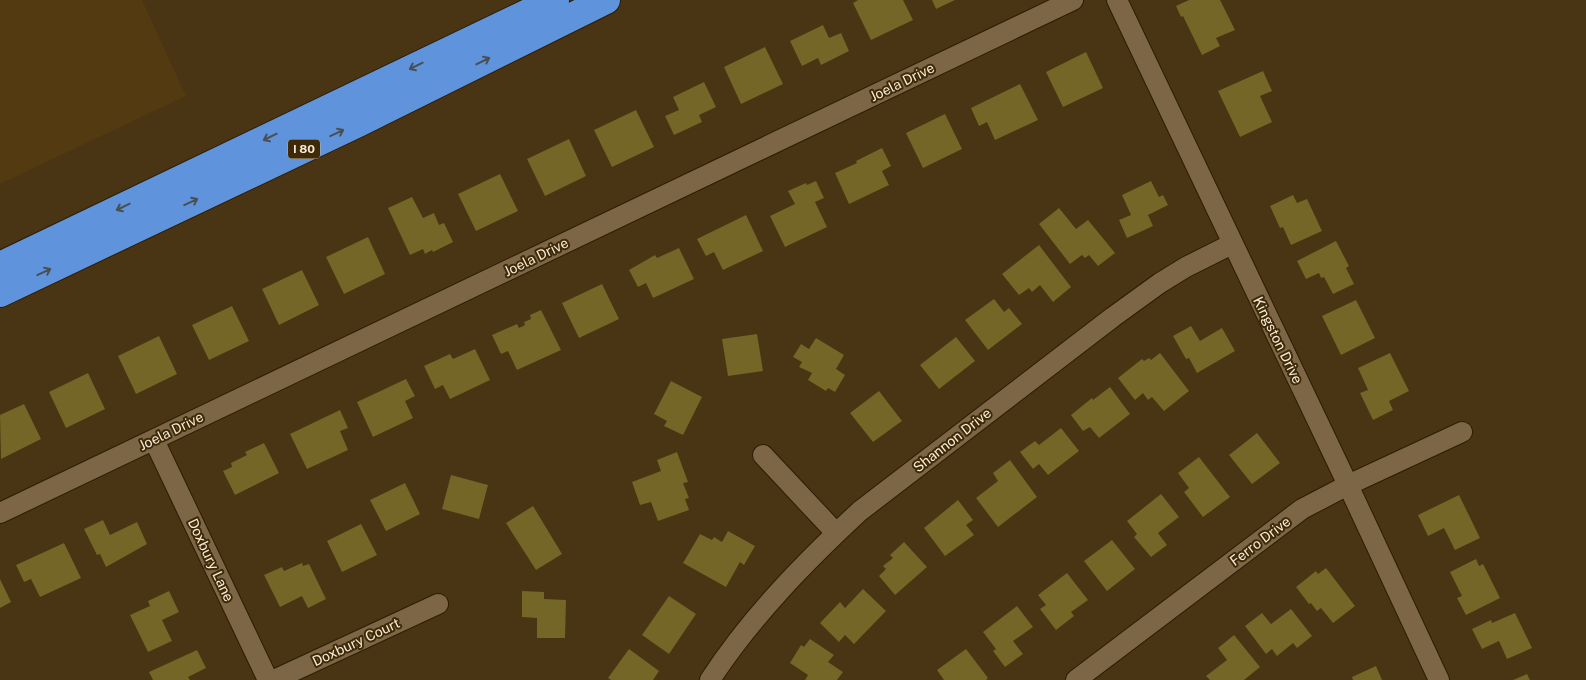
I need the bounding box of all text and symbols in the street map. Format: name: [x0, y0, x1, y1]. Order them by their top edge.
one-way arrow: [475, 56, 490, 65]
street label: Joela Drive: [867, 59, 937, 105]
one-way arrow: [409, 62, 424, 72]
one-way arrow: [329, 127, 344, 137]
one-way arrow: [263, 132, 278, 142]
road number: I 80: [288, 140, 320, 158]
one-way arrow: [183, 197, 198, 207]
one-way arrow: [116, 203, 131, 212]
street label: Joela Drive: [501, 234, 571, 280]
one-way arrow: [36, 267, 51, 277]
street label: Kingston Drive: [1250, 294, 1306, 386]
street label: Shannon Drive: [910, 405, 994, 475]
street label: Joela Drive: [136, 408, 206, 454]
street label: Ferro Drive: [1227, 513, 1293, 569]
street label: Doxbury Lane: [185, 516, 237, 604]
street label: Doxbury Court: [310, 615, 402, 669]

